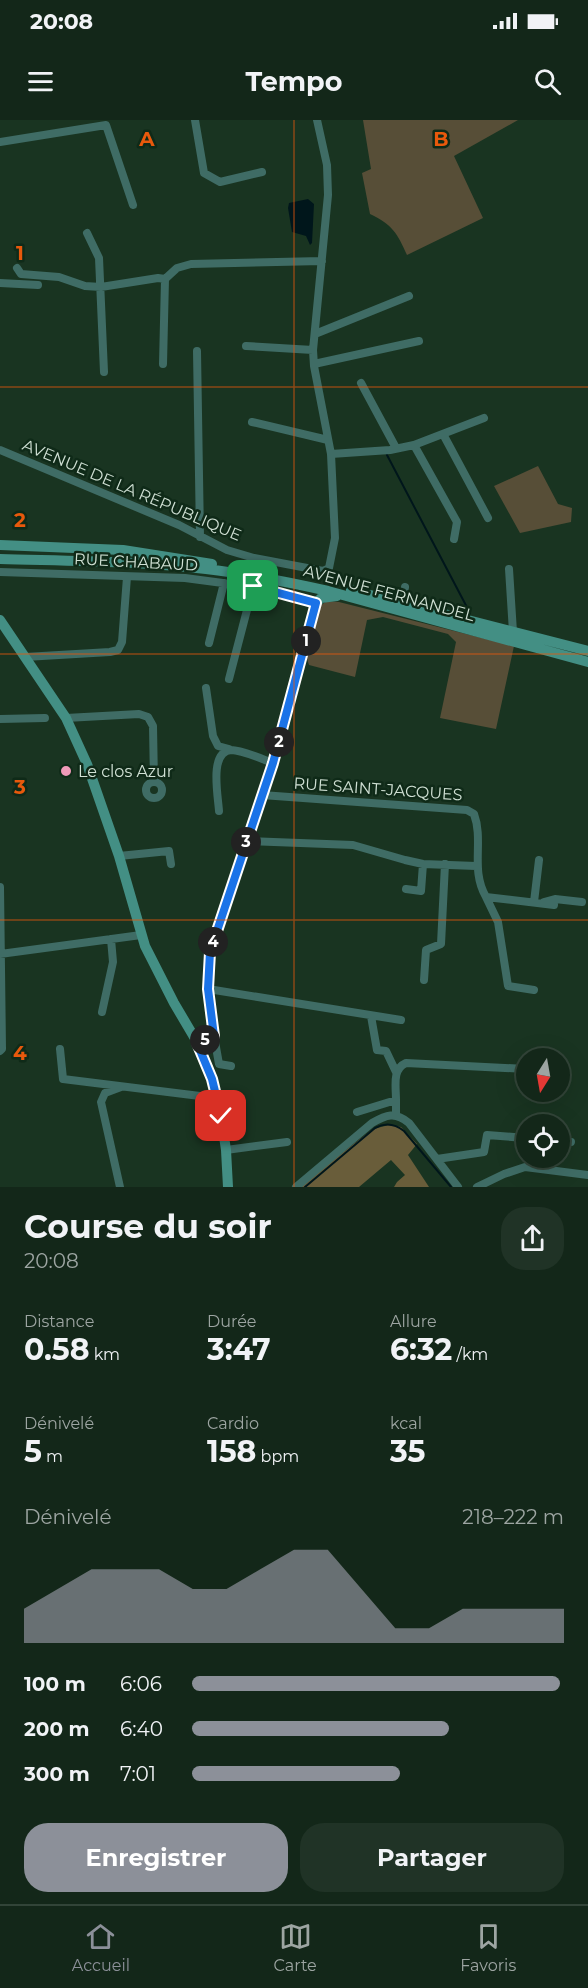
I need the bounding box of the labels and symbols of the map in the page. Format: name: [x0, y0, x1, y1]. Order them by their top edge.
text: A: [138, 127, 155, 151]
text: B: [433, 127, 449, 151]
text: 1: [16, 241, 24, 265]
street label: AVENUE DE LA RÉPUBLIQUE: [20, 435, 244, 545]
text: 2: [14, 508, 26, 532]
street label: RUE CHABAUD: [74, 549, 198, 575]
pin: [227, 560, 278, 611]
street label: AVENUE FERNANDEL: [301, 561, 477, 625]
pin: 1: [291, 626, 321, 656]
pin: 2: [264, 727, 294, 757]
place label: Le clos Azur: [78, 762, 173, 781]
marker: Le clos Azur: [59, 764, 73, 778]
street label: RUE SAINT-JACQUES: [293, 774, 463, 804]
text: 3: [13, 775, 26, 799]
pin: 3: [231, 827, 261, 857]
pin: 4: [198, 927, 228, 957]
pin: 5: [190, 1025, 220, 1055]
text: 4: [13, 1041, 27, 1065]
north arrow: [516, 1048, 570, 1102]
pin: [195, 1090, 246, 1141]

